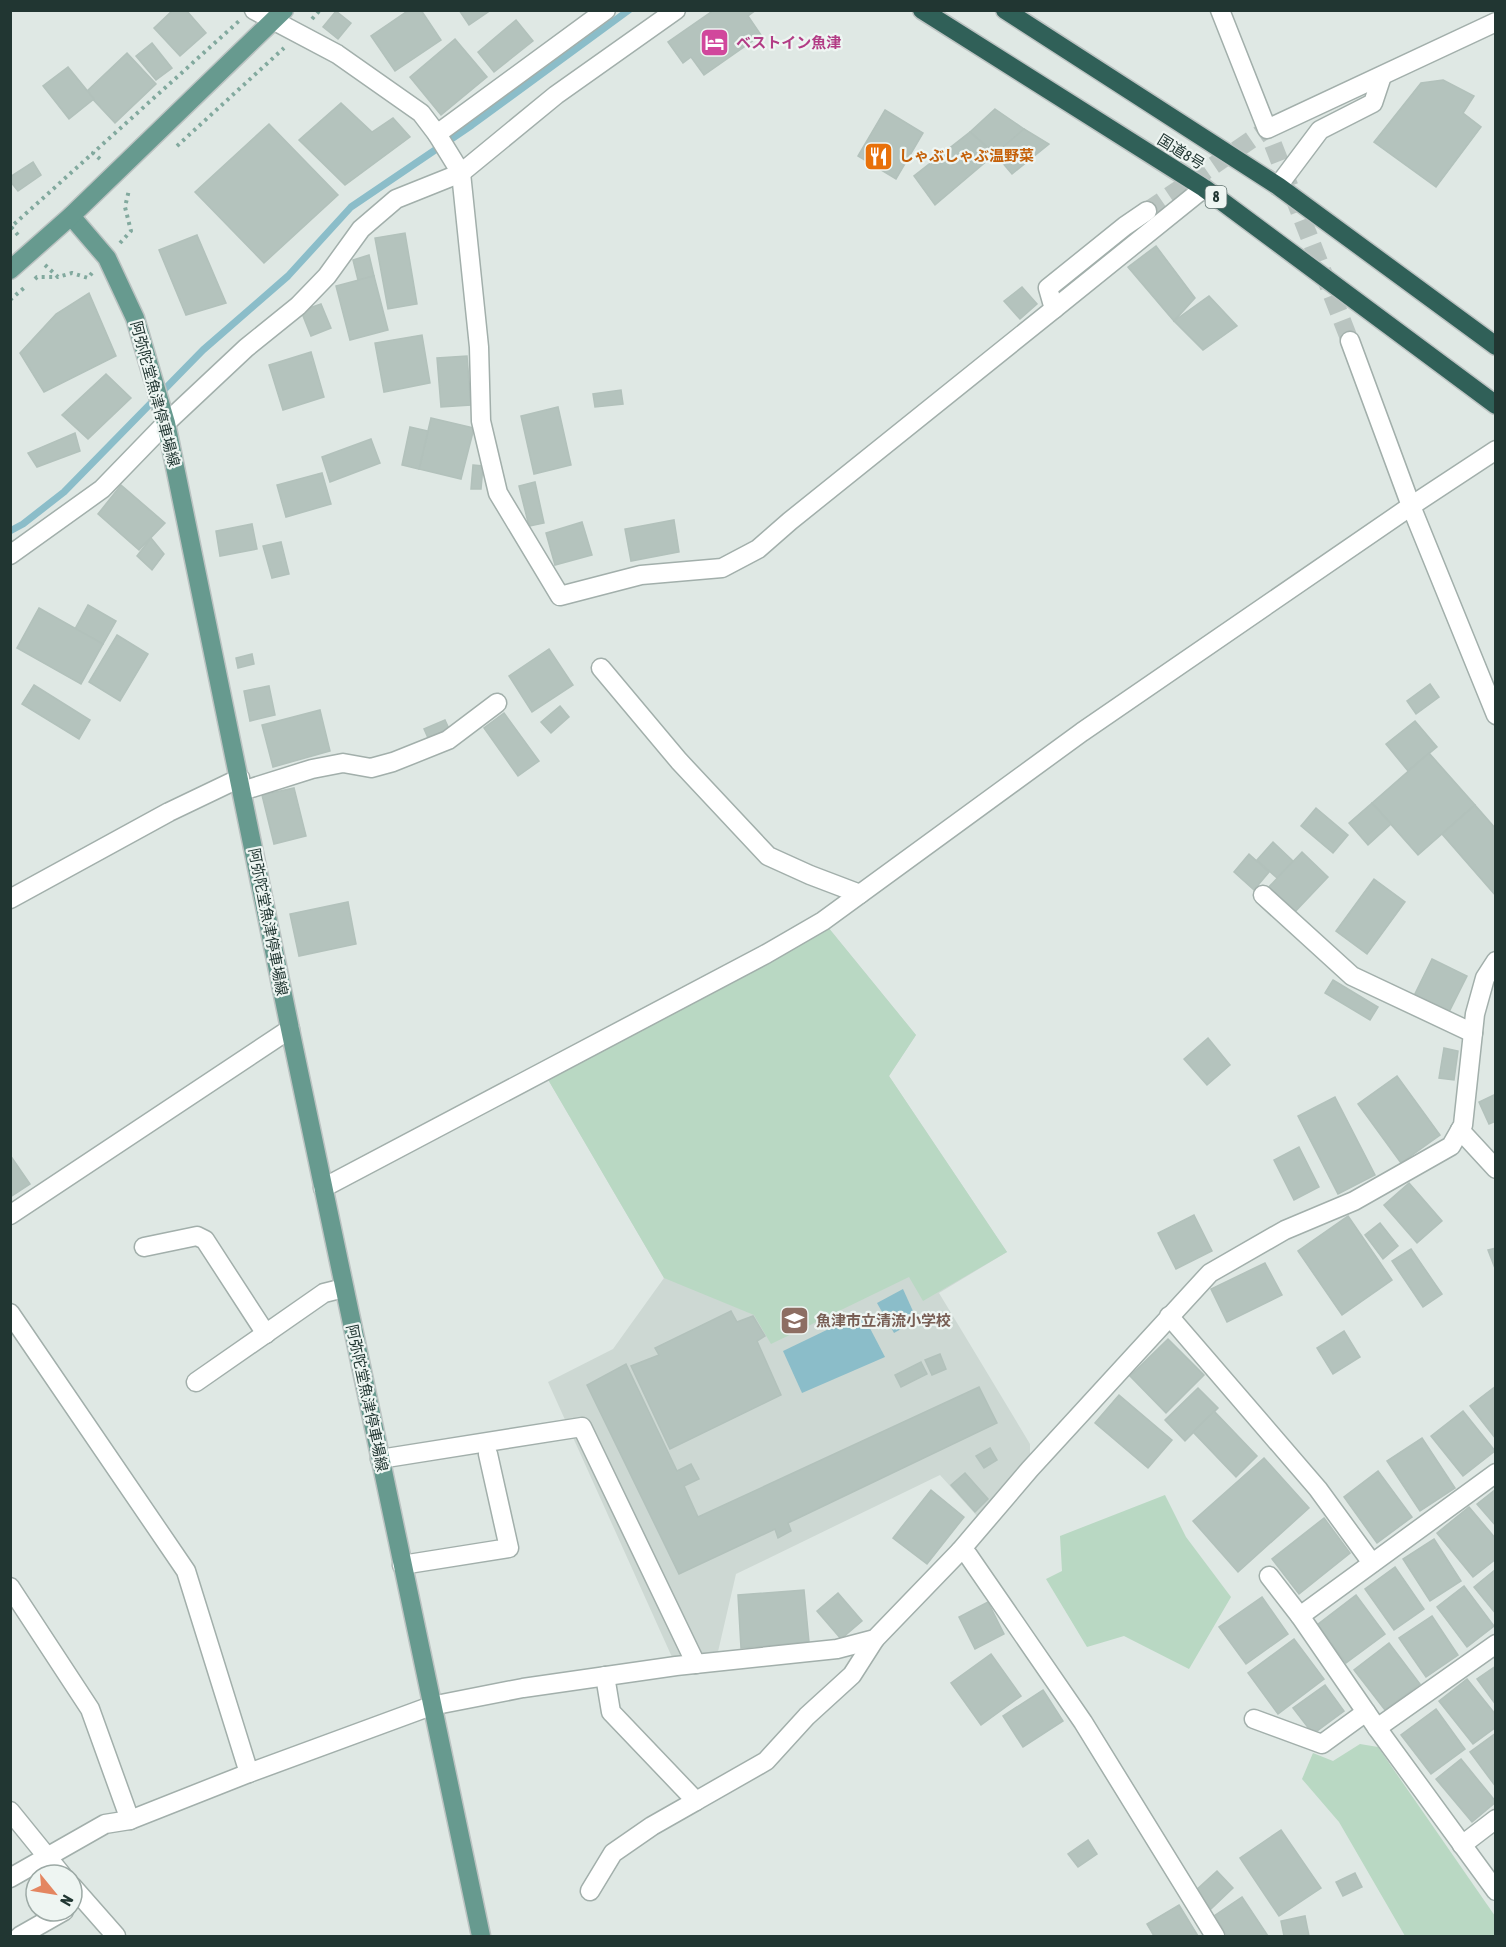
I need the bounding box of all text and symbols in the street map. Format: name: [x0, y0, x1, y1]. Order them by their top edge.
hotel icon: ベストイン魚津: [699, 27, 731, 59]
place label: ベストイン魚津: [736, 34, 841, 51]
street label: 国道8号: [1155, 131, 1208, 173]
restaurant icon: しゃぶしゃぶ温野菜: [862, 140, 894, 172]
place label: しゃぶしゃぶ温野菜: [899, 147, 1034, 164]
road number: 8: [1206, 186, 1226, 208]
street label: 阿弥陀堂魚津停車場線: [128, 319, 183, 469]
street label: 阿弥陀堂魚津停車場線: [246, 847, 291, 997]
school or university icon: 魚津市立清流小学校: [779, 1305, 811, 1337]
place label: 魚津市立清流小学校: [816, 1312, 951, 1329]
street label: 阿弥陀堂魚津停車場線: [344, 1323, 391, 1473]
north arrow: [24, 1863, 84, 1923]
text: N: [57, 1892, 77, 1909]

